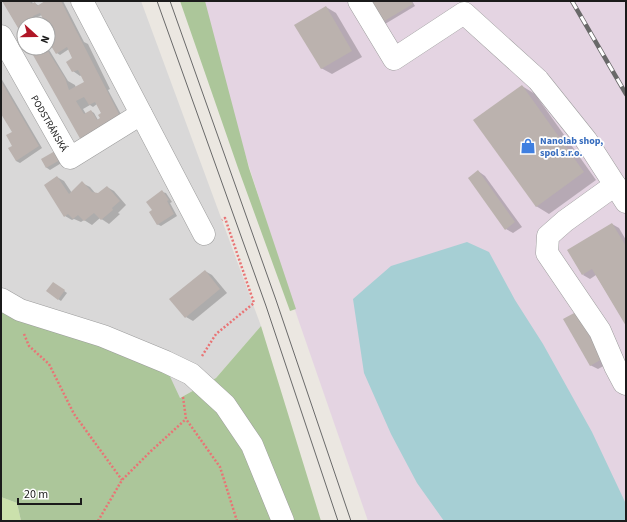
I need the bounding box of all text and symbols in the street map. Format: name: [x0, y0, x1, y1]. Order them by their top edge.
north arrow: [16, 16, 56, 56]
text: N: [37, 33, 53, 46]
street label: PODSTRÁNSKÁ: [27, 93, 71, 155]
place label: Nanolab shop, spol s.r.o.: [540, 134, 603, 160]
shop icon: Nanolab shop, spol s.r.o.: [519, 137, 537, 155]
scale bar: [18, 480, 81, 506]
text: 20 m: [24, 486, 48, 503]

